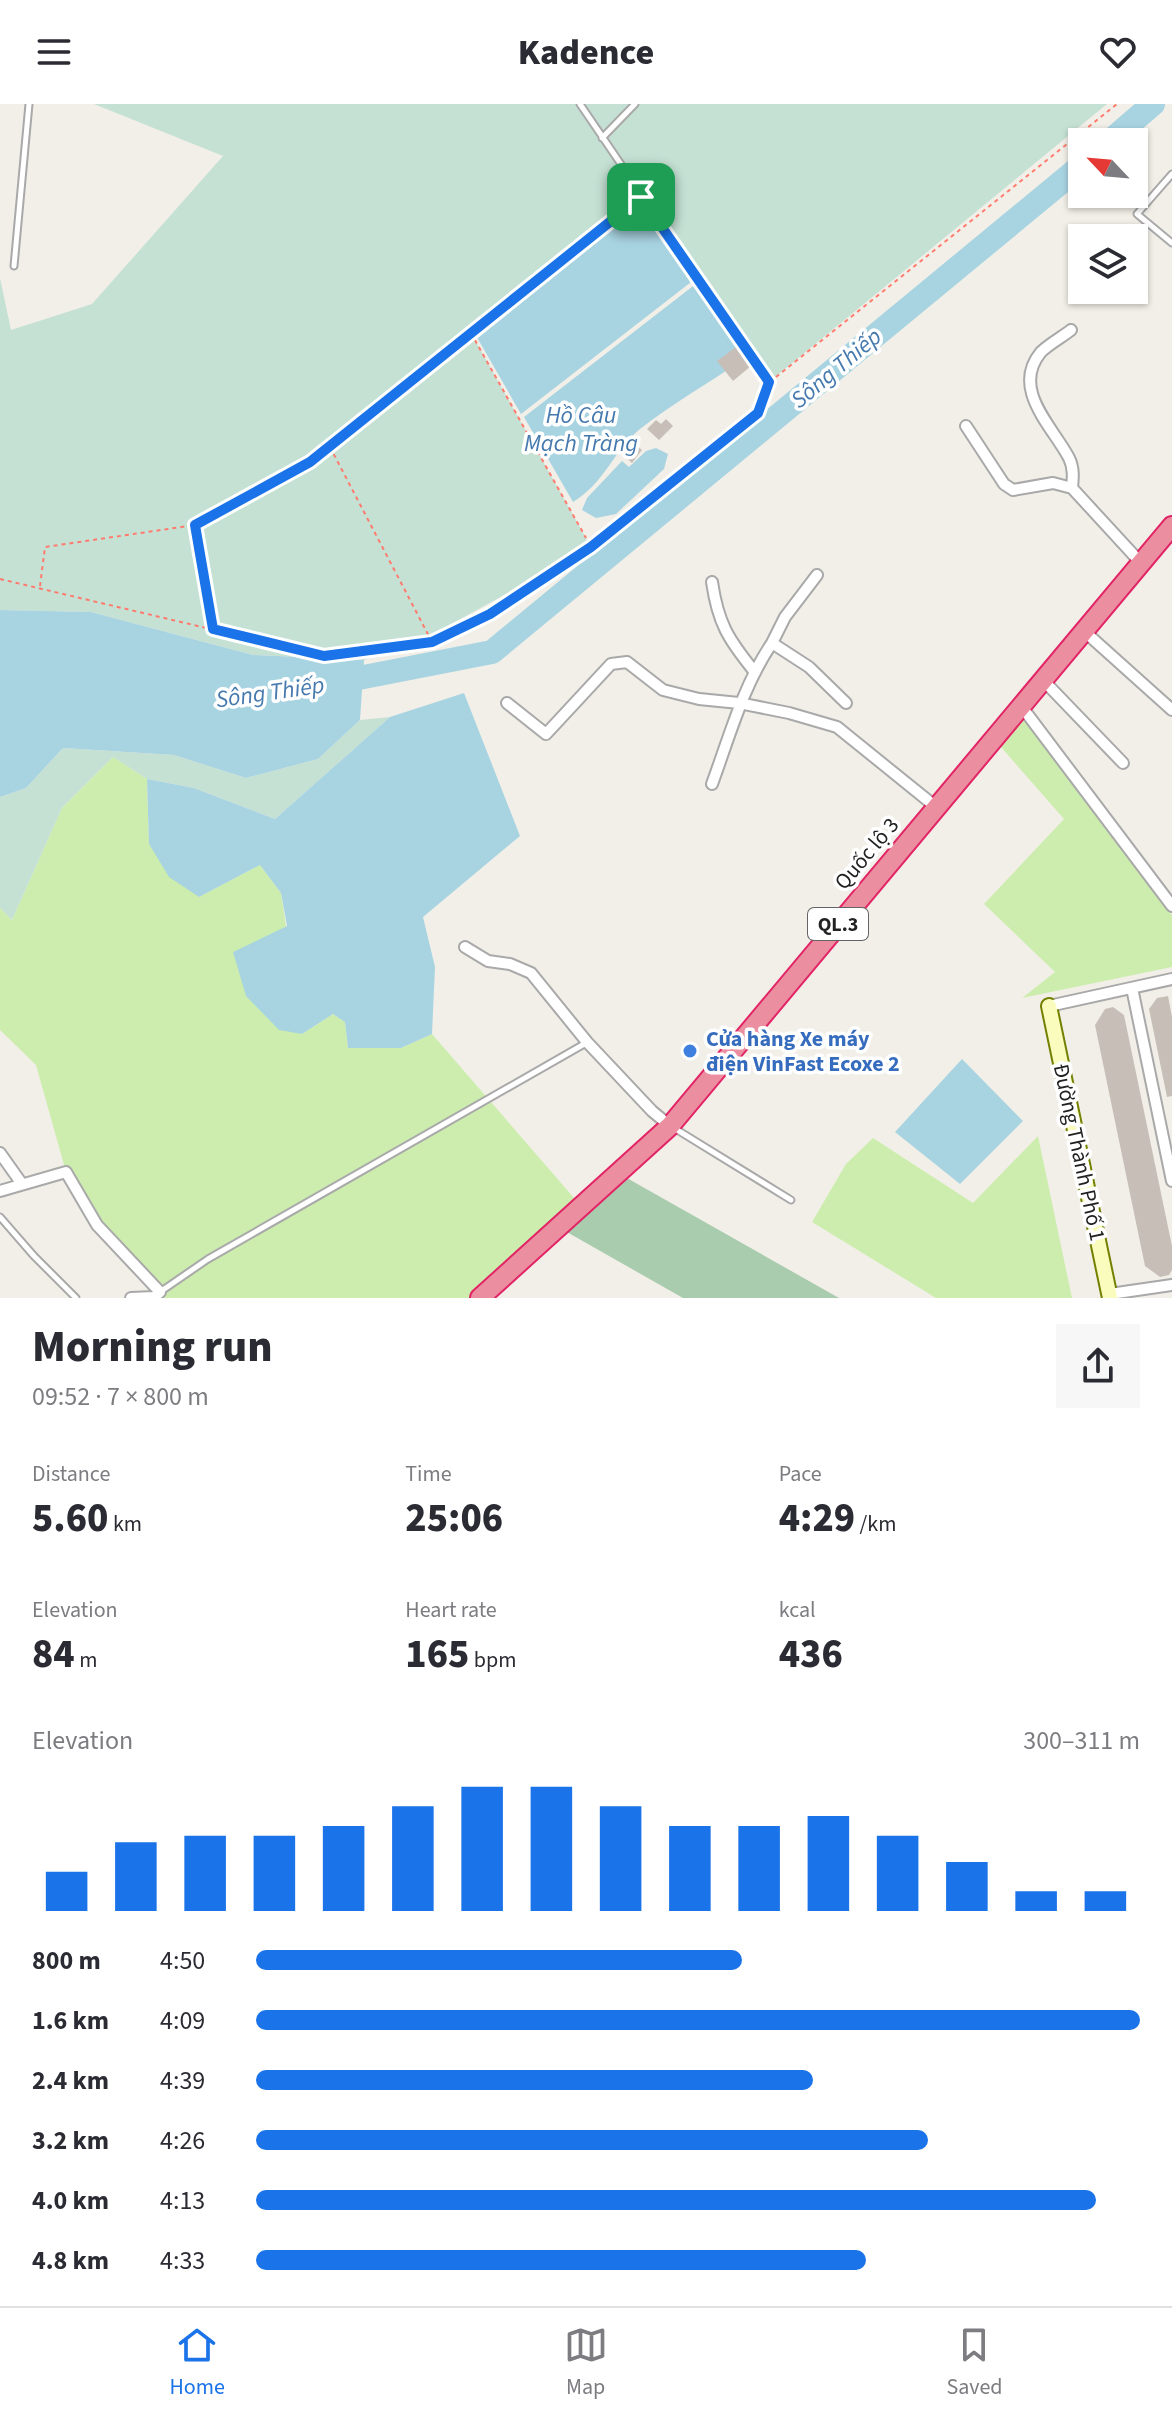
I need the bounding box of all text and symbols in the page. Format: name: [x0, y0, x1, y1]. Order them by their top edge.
text: Kadence: [518, 27, 654, 78]
icon: menu: [32, 30, 76, 74]
icon: heart: [1096, 30, 1140, 74]
north arrow: [1068, 128, 1148, 208]
map controls: [1068, 128, 1148, 304]
pin: [607, 163, 675, 231]
icon: arrive: [619, 175, 663, 219]
button: layers: [1068, 224, 1148, 304]
water label: Sông Thiếp: [783, 320, 889, 417]
water label: Hồ Câu Mạch Tràng: [524, 398, 638, 461]
water label: Sông Thiếp: [213, 668, 327, 717]
street label: Quốc lộ 3: [827, 810, 907, 897]
road number: QL.3: [808, 908, 868, 940]
place label: Cửa hàng Xe máy điện VinFast Ecoxe 2: [706, 1023, 900, 1080]
marker: Cửa hàng Xe máy điện VinFast Ecoxe 2: [681, 1042, 699, 1060]
street label: Đường Thành Phố 1: [1045, 1061, 1113, 1244]
text: Morning run: [32, 1316, 273, 1379]
button: share: [1056, 1324, 1140, 1408]
text: 09:52 · 7 × 800 m: [32, 1378, 209, 1415]
text: Distance: [32, 1458, 110, 1490]
text: Time: [405, 1458, 452, 1490]
text: Pace: [779, 1458, 822, 1490]
text: 5.60: [32, 1490, 108, 1547]
text: 25:06: [405, 1490, 503, 1547]
text: 4:29: [779, 1490, 855, 1547]
text: km: [108, 1508, 142, 1540]
text: /km: [855, 1508, 896, 1540]
text: Elevation: [32, 1594, 118, 1626]
text: Heart rate: [405, 1594, 497, 1626]
text: kcal: [779, 1594, 816, 1626]
text: 84: [32, 1626, 75, 1683]
text: 165: [405, 1626, 469, 1683]
text: 436: [779, 1626, 843, 1683]
text: m: [75, 1644, 97, 1676]
text: bpm: [469, 1644, 516, 1676]
text: Elevation: [32, 1722, 133, 1759]
text: 300–311 m: [1023, 1722, 1140, 1759]
text: 800 m: [32, 1942, 101, 1979]
text: 4:50: [160, 1942, 205, 1979]
text: 1.6 km: [32, 2002, 109, 2039]
text: 4:09: [160, 2002, 205, 2039]
text: 2.4 km: [32, 2062, 109, 2099]
text: 4:39: [160, 2062, 205, 2099]
text: 3.2 km: [32, 2122, 109, 2159]
text: 4:26: [160, 2122, 205, 2159]
text: 4.0 km: [32, 2182, 109, 2219]
text: 4:13: [160, 2182, 205, 2219]
text: 4.8 km: [32, 2242, 109, 2279]
text: 4:33: [160, 2242, 205, 2279]
tab: Home: [169, 2323, 225, 2403]
tab: Map: [564, 2323, 608, 2403]
tab: Saved: [946, 2323, 1003, 2403]

